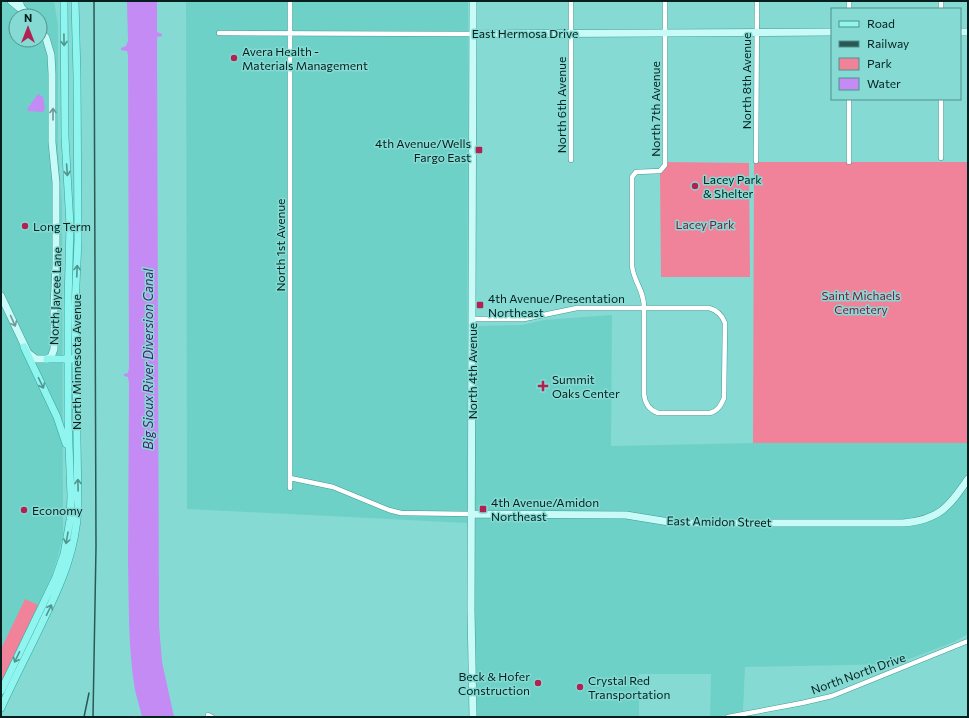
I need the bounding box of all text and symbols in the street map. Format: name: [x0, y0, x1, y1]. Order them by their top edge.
north arrow: [8, 8, 48, 48]
legend: [831, 8, 961, 100]
text: N: [24, 11, 32, 24]
text: Road: [867, 16, 895, 30]
street label: East Hermosa Drive: [472, 26, 578, 40]
one-way arrow: [61, 33, 68, 46]
street label: North 8th Avenue: [739, 33, 753, 129]
text: Railway: [867, 36, 909, 50]
place label: Avera Health - Materials Management: [242, 44, 368, 72]
marker: Avera Health - Materials Management: [229, 53, 239, 63]
text: Park: [867, 56, 893, 70]
street label: North 6th Avenue: [554, 57, 568, 153]
street label: North 7th Avenue: [648, 61, 662, 157]
text: Water: [867, 76, 901, 90]
one-way arrow: [49, 108, 57, 121]
place label: 4th Avenue/Wells Fargo East: [375, 136, 471, 164]
marker: 4th Avenue/Wells Fargo East: [474, 145, 484, 155]
one-way arrow: [63, 163, 70, 176]
place label: Lacey Park & Shelter: [703, 172, 762, 200]
marker: Lacey Park & Shelter: [690, 181, 700, 191]
street label: North 1st Avenue: [273, 199, 287, 291]
park label: Lacey Park: [676, 217, 735, 231]
place label: Long Term: [33, 219, 91, 233]
marker: Long Term: [20, 221, 30, 231]
street label: North Jaycee Lane: [46, 247, 65, 345]
one-way arrow: [73, 265, 80, 278]
water label: Big Sioux River Diversion Canal: [140, 268, 156, 450]
park label: Saint Michaels Cemetery: [822, 288, 901, 316]
place label: 4th Avenue/Presentation Northeast: [488, 291, 625, 319]
street label: North Minnesota Avenue: [69, 294, 83, 430]
marker: 4th Avenue/Presentation Northeast: [475, 300, 485, 310]
one-way arrow: [9, 315, 17, 327]
street label: North 4th Avenue: [465, 323, 479, 419]
place label: Summit Oaks Center: [552, 372, 620, 400]
one-way arrow: [38, 376, 45, 388]
marker: Summit Oaks Center: [537, 380, 549, 392]
one-way arrow: [74, 479, 81, 492]
place label: 4th Avenue/Amidon Northeast: [491, 495, 599, 523]
place label: Economy: [32, 503, 83, 517]
marker: 4th Avenue/Amidon Northeast: [478, 504, 488, 514]
marker: Economy: [19, 505, 29, 515]
street label: East Amidon Street: [666, 513, 772, 529]
one-way arrow: [63, 531, 71, 544]
one-way arrow: [46, 604, 53, 616]
street label: North North Drive: [809, 649, 907, 697]
one-way arrow: [13, 651, 20, 663]
place label: Beck & Hofer Construction: [458, 669, 530, 697]
place label: Crystal Red Transportation: [588, 673, 670, 701]
marker: Beck & Hofer Construction: [533, 678, 543, 688]
marker: Crystal Red Transportation: [575, 682, 585, 692]

